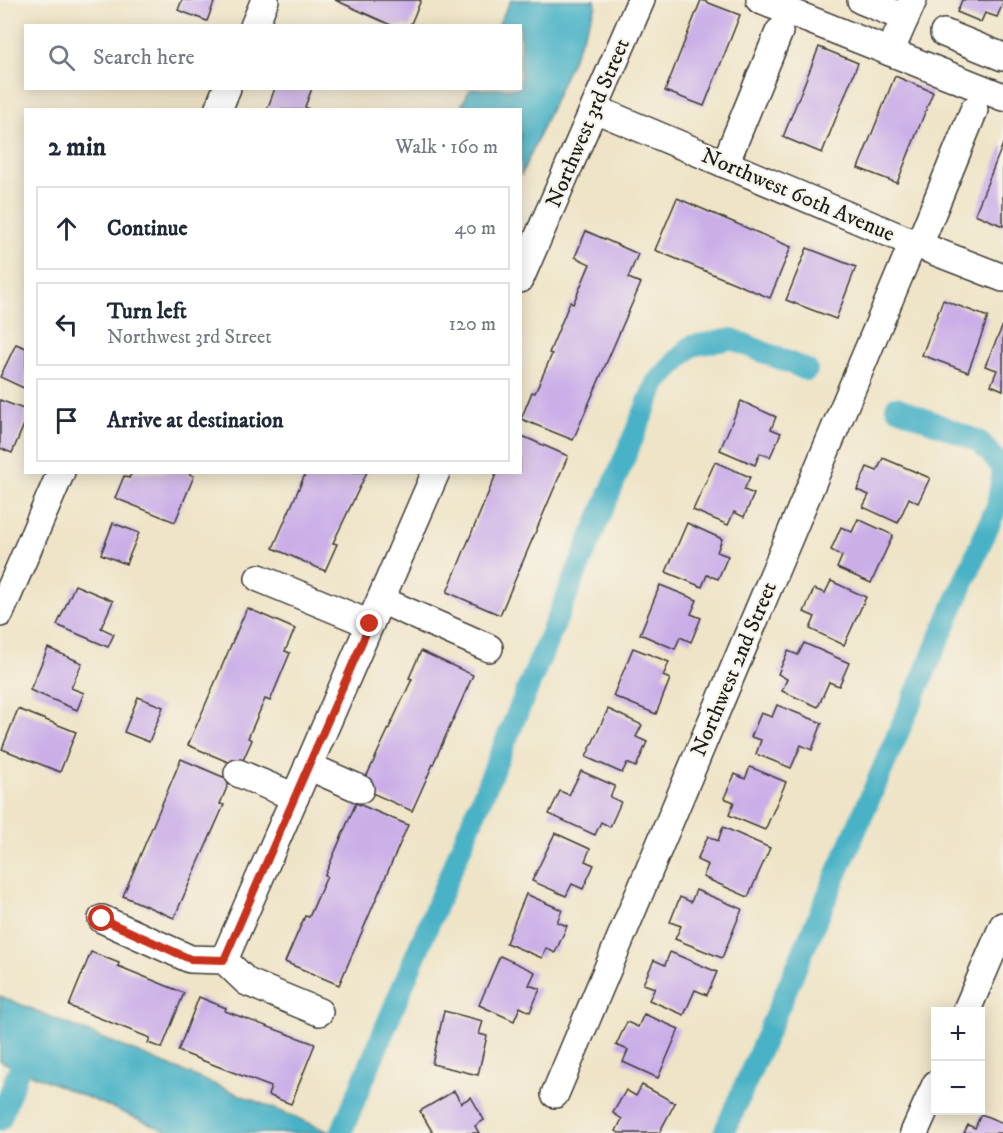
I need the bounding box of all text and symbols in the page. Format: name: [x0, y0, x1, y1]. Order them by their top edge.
search box: [24, 24, 522, 90]
street label: Northwest 3rd Street: [540, 34, 636, 212]
icon: search: [45, 41, 78, 74]
text: Search here: [93, 44, 195, 71]
text: 2 min: [48, 131, 106, 164]
text: Walk · 160 m: [395, 135, 498, 160]
street label: Northwest 60th Avenue: [697, 142, 899, 248]
icon: ahead: [50, 212, 83, 245]
text: Continue: [107, 215, 188, 242]
text: 40 m: [454, 216, 496, 241]
text: Turn left: [107, 298, 187, 325]
icon: left: [50, 308, 83, 341]
text: 120 m: [449, 312, 496, 337]
text: Northwest 3rd Street: [107, 325, 272, 350]
icon: arrive: [50, 404, 83, 437]
text: Arrive at destination: [107, 407, 284, 434]
street label: Northwest 2nd Street: [685, 578, 783, 760]
route end: [356, 610, 382, 636]
route start: [88, 905, 114, 931]
map controls: [931, 1007, 985, 1115]
button: +: [931, 1007, 985, 1061]
button: −: [931, 1061, 985, 1115]

